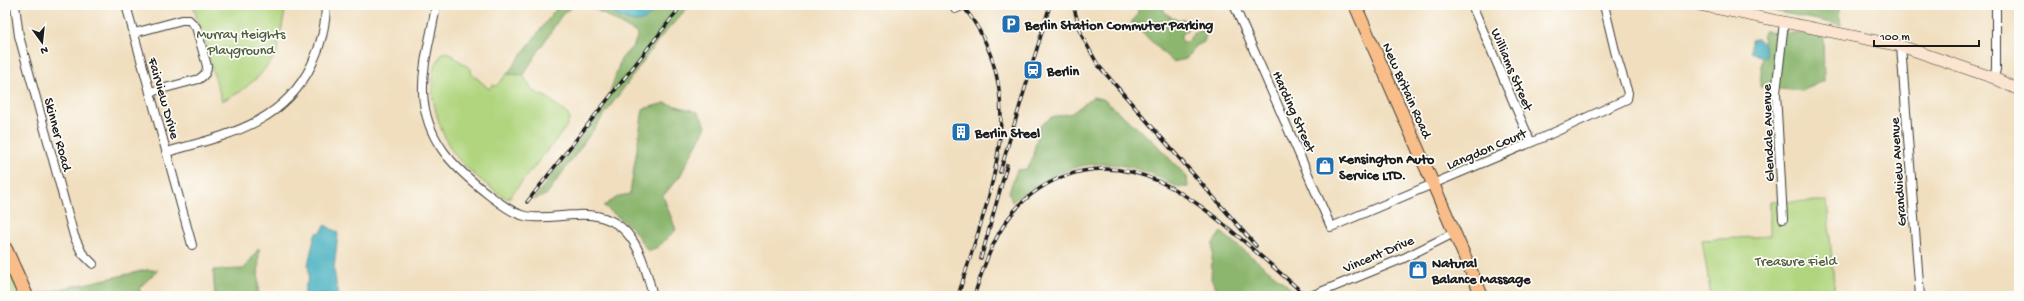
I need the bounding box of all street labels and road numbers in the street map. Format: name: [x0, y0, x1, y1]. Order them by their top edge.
street label: Williams Street: [1486, 26, 1536, 115]
street label: New Britain Road: [1377, 41, 1435, 143]
street label: Fairview Drive: [143, 55, 183, 142]
street label: Harding Street: [1267, 69, 1319, 156]
street label: Glendale Avenue: [1759, 83, 1780, 182]
street label: Skinner Road: [39, 96, 75, 175]
street label: Grandview Avenue: [1887, 116, 1912, 227]
street label: Langdon Court: [1445, 125, 1531, 175]
street label: Vincent Drive: [1340, 232, 1418, 278]

